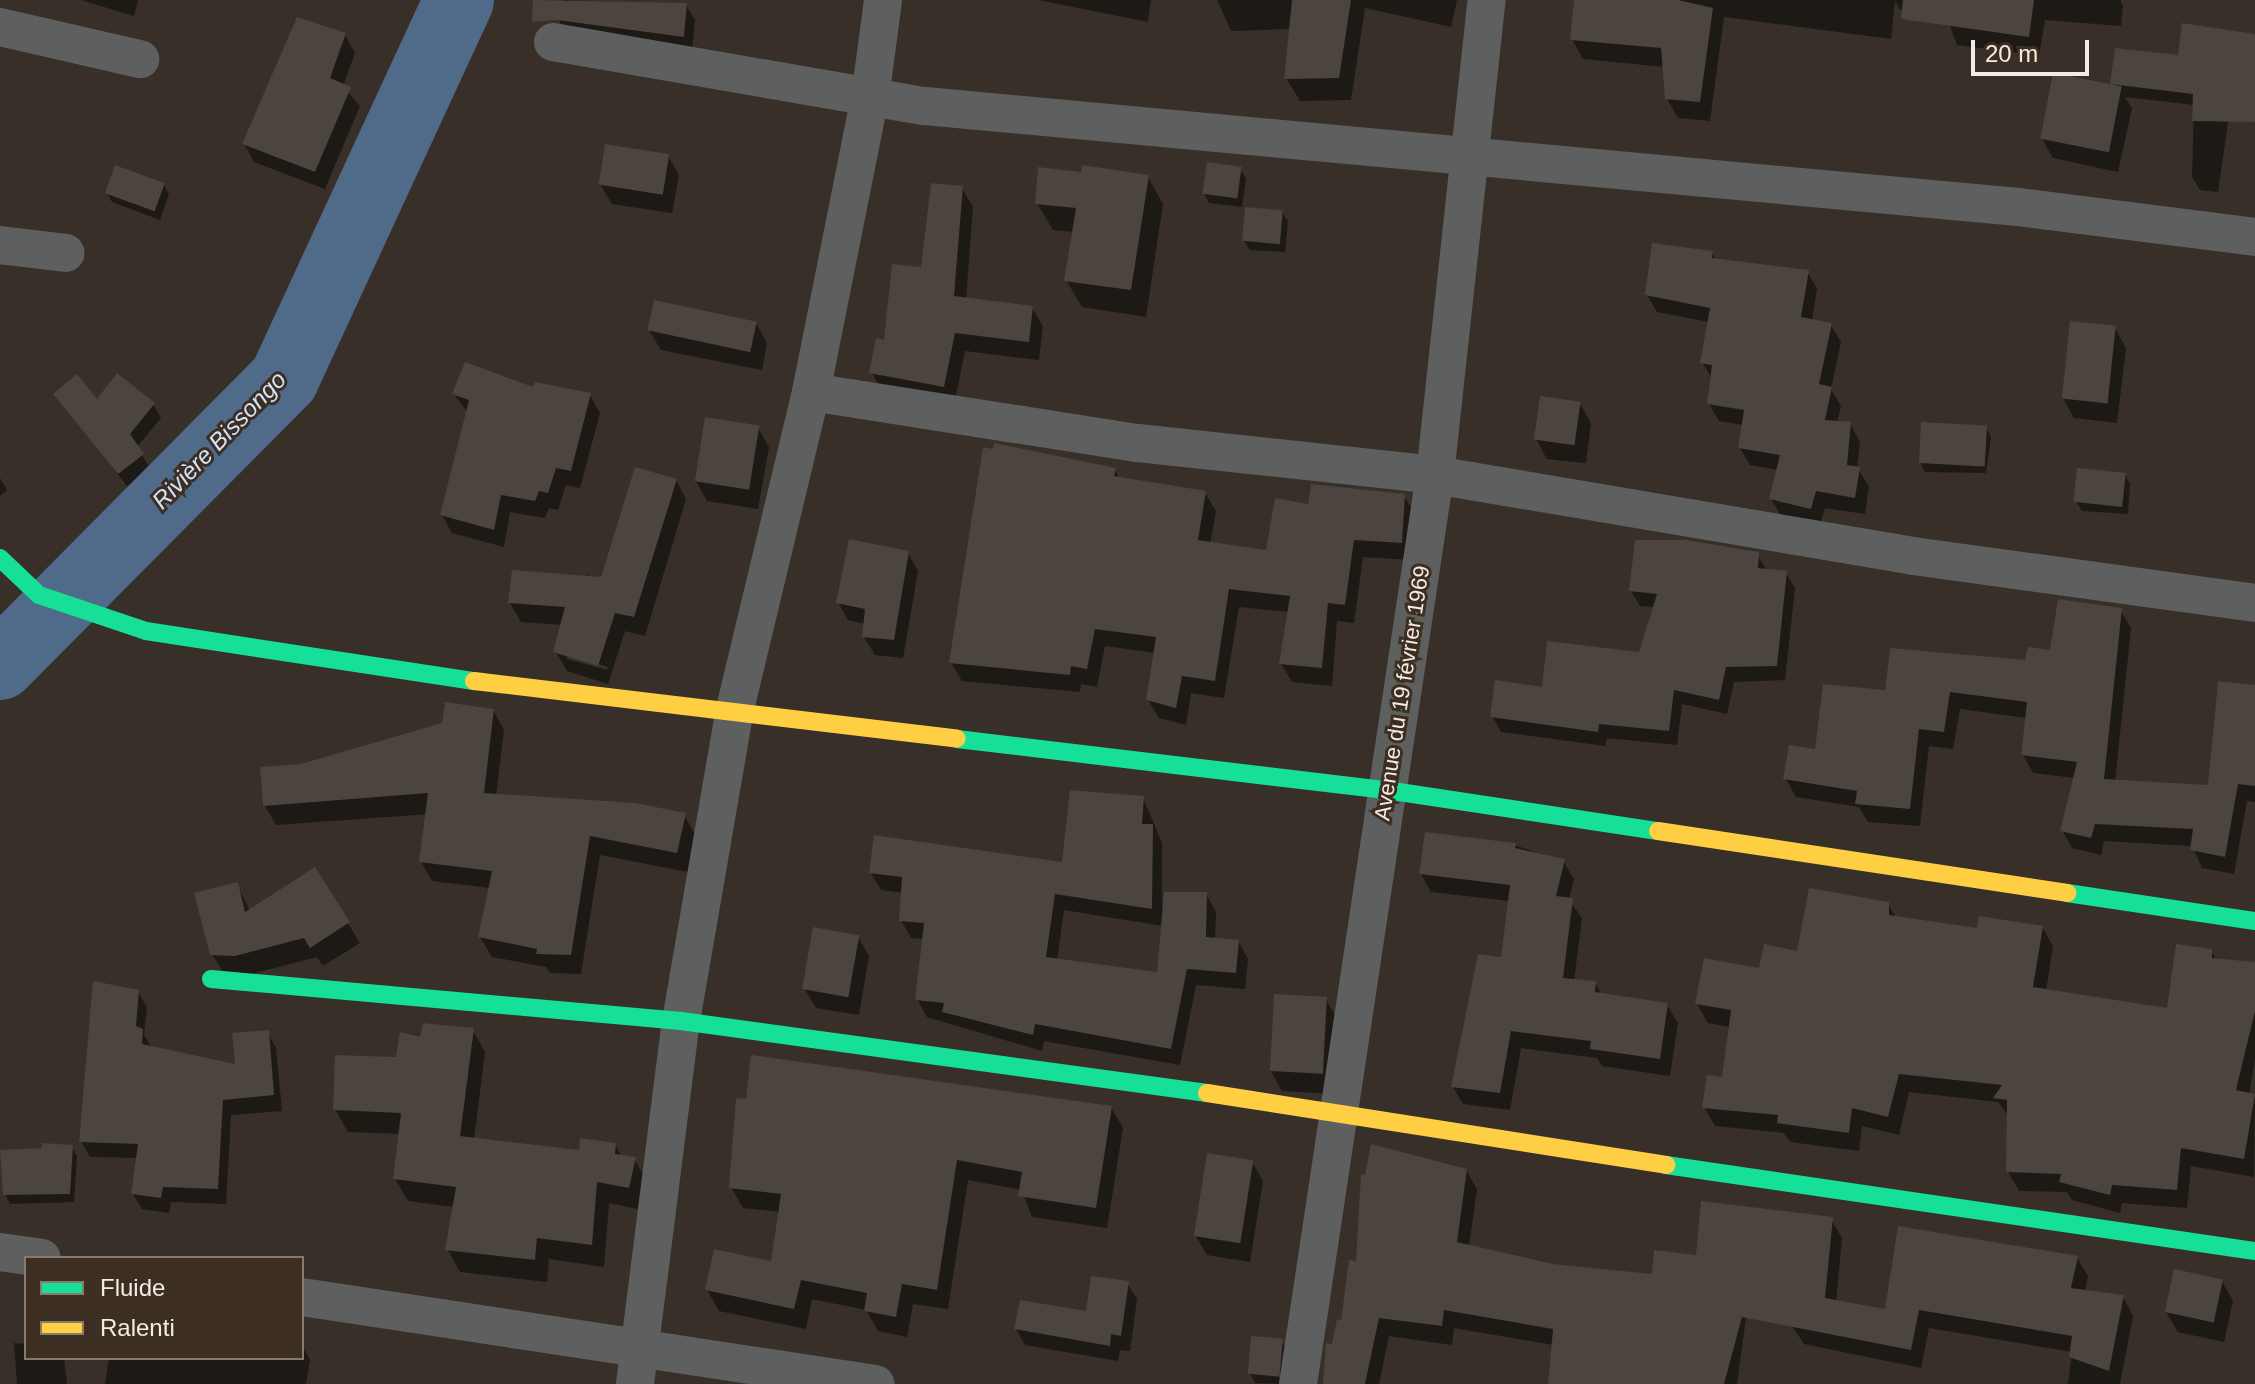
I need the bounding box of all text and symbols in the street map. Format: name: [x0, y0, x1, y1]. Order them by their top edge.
scale bar: [1975, 24, 2093, 74]
text: 20 m: [1985, 40, 2038, 67]
water label: Rivière Bissongo: [146, 365, 292, 515]
street label: Avenue du 19 février 1969: [1369, 564, 1435, 822]
legend: [24, 1256, 304, 1360]
text: Fluide: [100, 1274, 165, 1301]
text: Ralenti: [100, 1314, 175, 1341]

